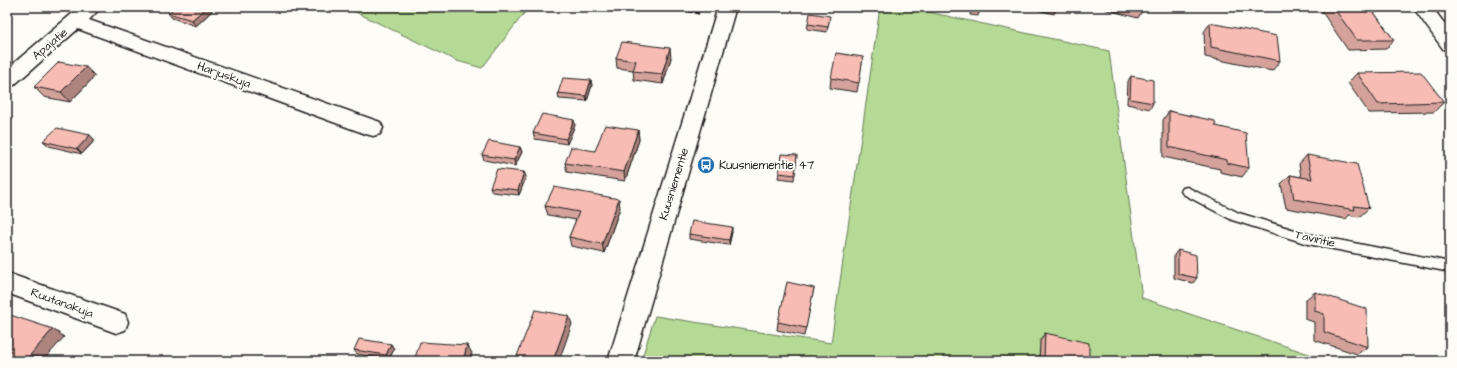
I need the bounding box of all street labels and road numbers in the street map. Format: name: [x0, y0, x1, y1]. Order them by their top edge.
street label: Apajatie: [28, 24, 72, 64]
street label: Harjuskuja: [195, 57, 253, 93]
street label: Kuusniementie: [655, 145, 693, 222]
street label: Tavintie: [1293, 226, 1337, 252]
street label: Ruutanakuja: [28, 284, 96, 322]

